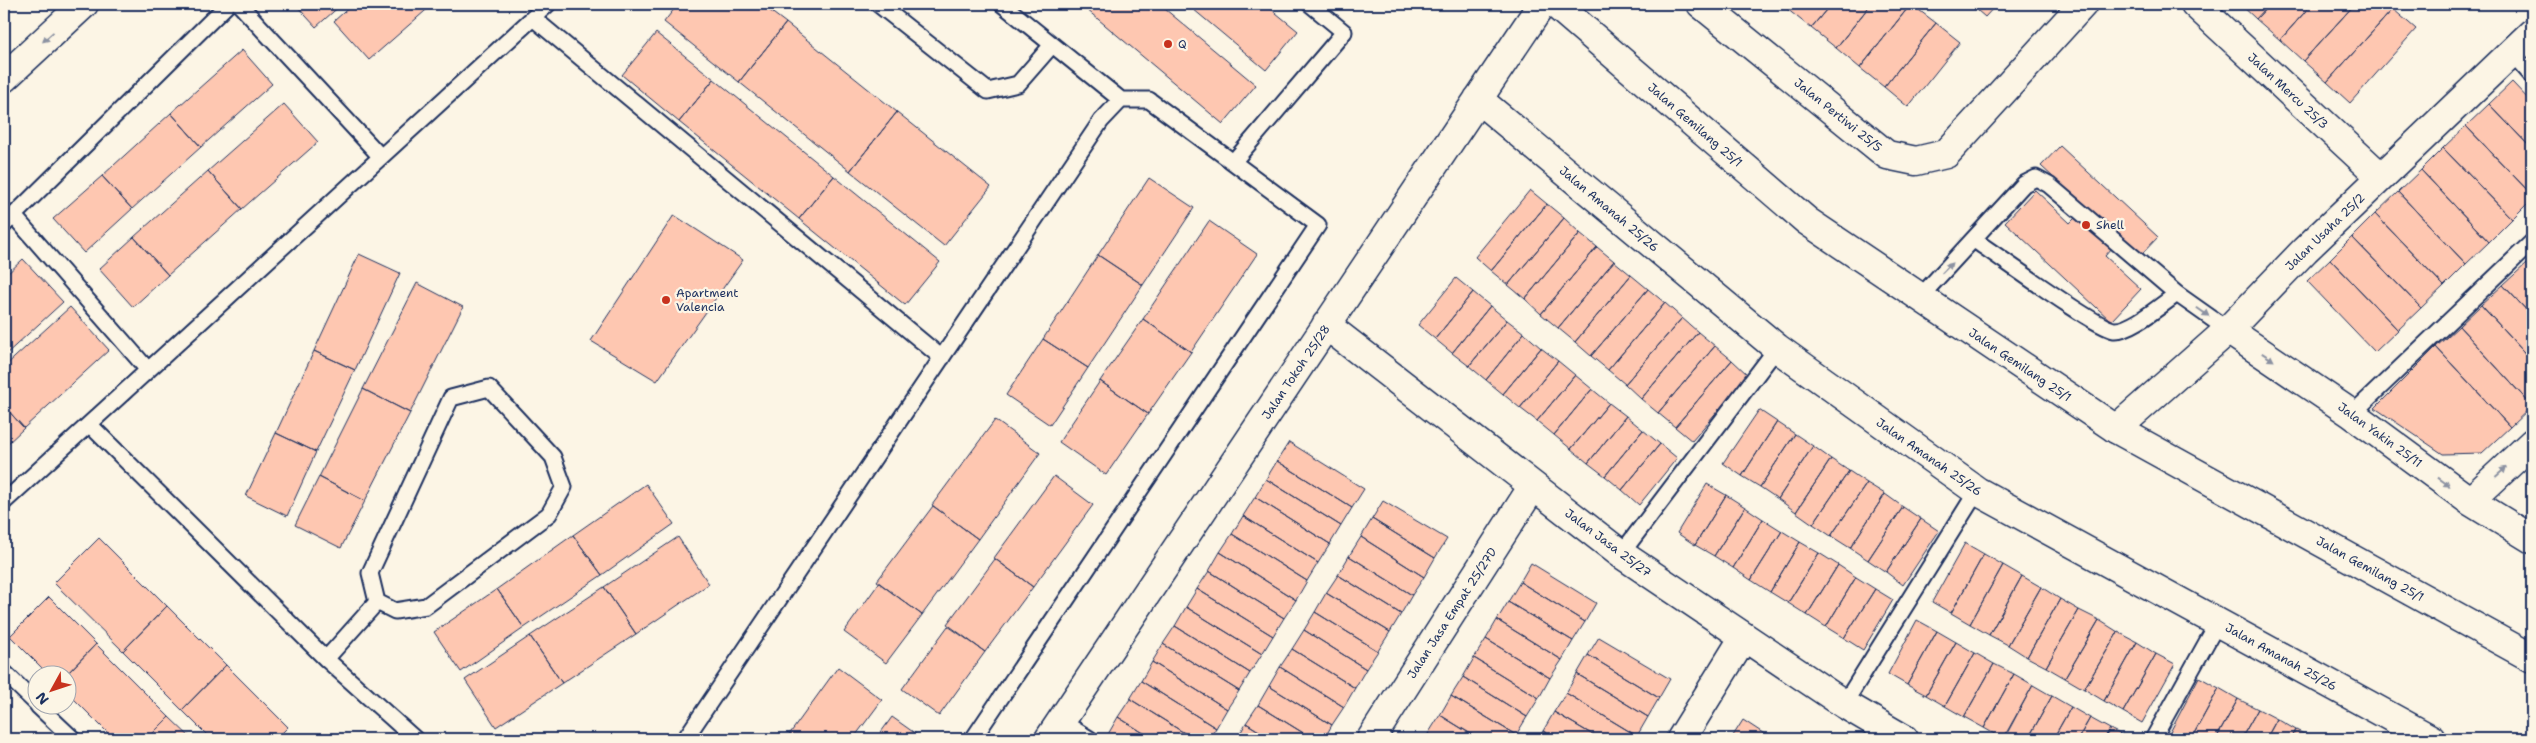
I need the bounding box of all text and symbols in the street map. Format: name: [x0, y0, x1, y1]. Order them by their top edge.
one-way arrow: [43, 31, 55, 43]
place label: Q: [1178, 36, 1187, 52]
marker: Q: [1162, 38, 1174, 50]
street label: Jalan Mercu 25/3: [2244, 50, 2332, 132]
street label: Jalan Pertiwi 25/5: [1791, 75, 1885, 155]
street label: Jalan Gemilang 25/1: [1644, 79, 1746, 171]
street label: Jalan Amanah 25/26: [1556, 163, 1662, 255]
street label: Jalan Usaha 25/2: [2282, 190, 2368, 274]
place label: Shell: [2096, 217, 2124, 233]
marker: Shell: [2080, 219, 2092, 231]
one-way arrow: [1941, 263, 1953, 275]
place label: Apartment Valencia: [676, 285, 739, 315]
marker: Apartment Valencia: [660, 294, 672, 306]
one-way arrow: [2196, 307, 2209, 317]
street label: Jalan Tokoh 25/28: [1258, 321, 1334, 423]
street label: Jalan Gemilang 25/1: [1966, 325, 2074, 405]
one-way arrow: [2262, 352, 2275, 362]
street label: Jalan Yakin 25/11: [2335, 399, 2425, 471]
street label: Jalan Amanah 25/26: [1873, 414, 1985, 500]
one-way arrow: [2494, 466, 2506, 478]
one-way arrow: [2437, 476, 2450, 487]
street label: Jalan Jasa 25/27: [1562, 505, 1654, 581]
street label: Jalan Gemilang 25/1: [2313, 533, 2427, 605]
street label: Jalan Jasa Empat 25/27D: [1404, 544, 1500, 682]
street label: Jalan Amanah 25/26: [2222, 620, 2340, 694]
north arrow: [28, 666, 78, 716]
text: N: [32, 688, 53, 708]

